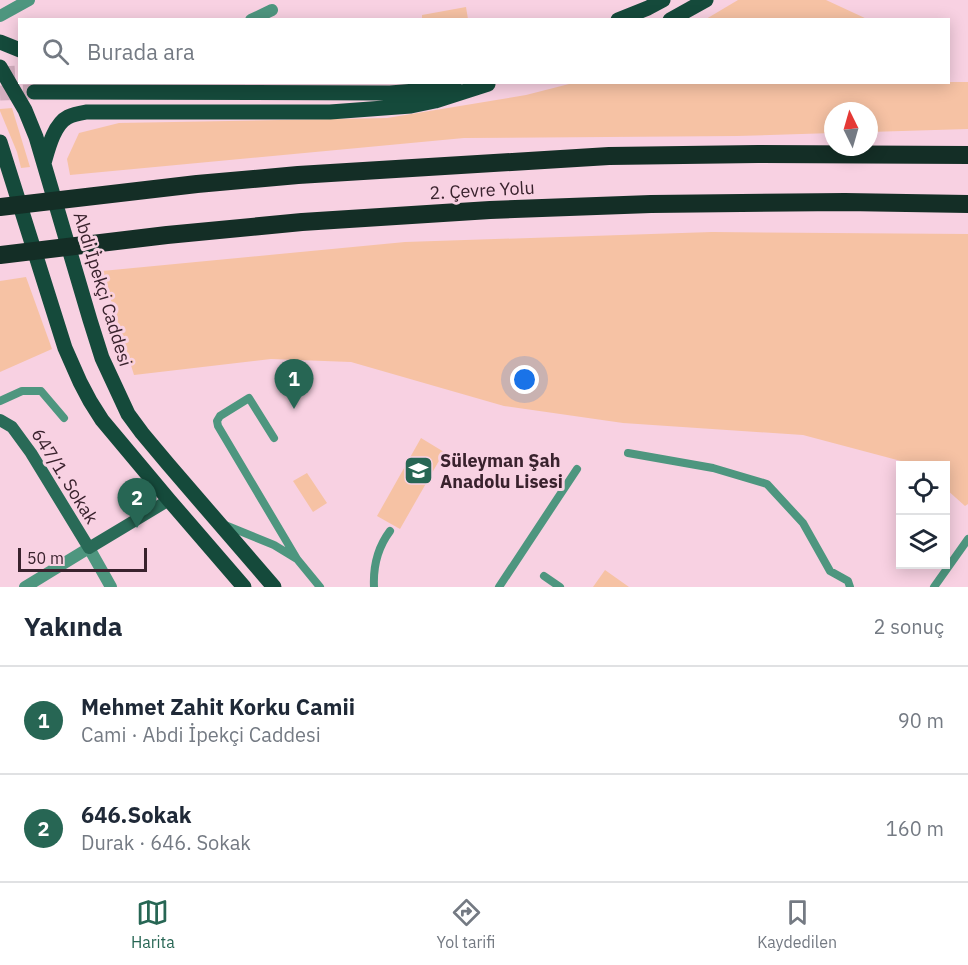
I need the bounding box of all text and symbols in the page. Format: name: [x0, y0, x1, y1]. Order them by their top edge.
search box: [18, 18, 950, 84]
icon: search: [39, 35, 72, 68]
text: Burada ara: [87, 37, 195, 66]
north arrow: [824, 102, 878, 156]
street label: 2. Çevre Yolu: [429, 176, 535, 204]
street label: Abdi İpekçi Caddesi: [69, 209, 137, 369]
pin: 1: [274, 360, 314, 409]
your location: [510, 365, 539, 394]
street label: 647/1. Sokak: [27, 424, 104, 528]
place label: Süleyman Şah Anadolu Lisesi: [440, 449, 563, 493]
school or university icon: Süleyman Şah Anadolu Lisesi: [403, 454, 435, 486]
map controls: [896, 461, 950, 569]
button: locate: [896, 461, 950, 515]
pin: 2: [118, 478, 156, 528]
button: layers: [896, 515, 950, 569]
scale bar: [18, 545, 147, 572]
text: 50 m: [27, 548, 64, 568]
text: Yakında: [24, 609, 123, 643]
text: 2 sonuç: [874, 613, 944, 640]
text: Mehmet Zahit Korku Camii: [81, 692, 355, 721]
text: 1: [38, 707, 50, 734]
text: 90 m: [898, 707, 944, 734]
text: Cami · Abdi İpekçi Caddesi: [81, 721, 321, 748]
text: 646.Sokak: [81, 800, 191, 829]
text: 2: [38, 815, 50, 842]
text: 160 m: [886, 815, 944, 842]
text: Durak · 646. Sokak: [81, 829, 251, 856]
tab: Harita: [131, 896, 175, 952]
tab: Yol tarifi: [437, 896, 495, 952]
tab: Kaydedilen: [757, 896, 837, 952]

